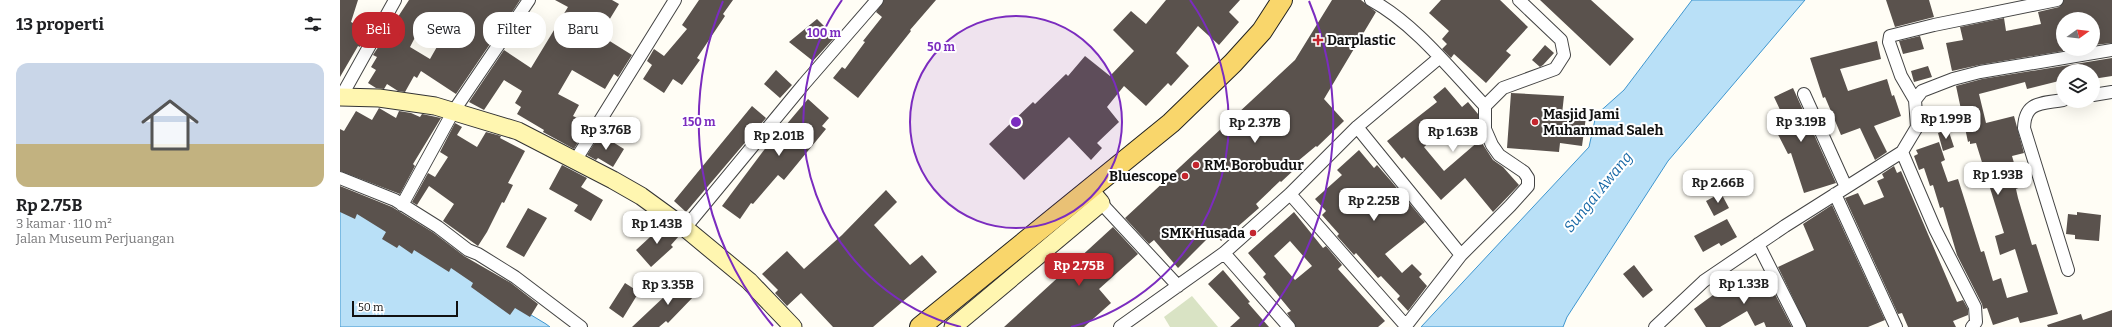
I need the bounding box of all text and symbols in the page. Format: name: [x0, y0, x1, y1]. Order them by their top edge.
chip: Beli: [352, 12, 405, 48]
chip: Sewa: [413, 12, 475, 48]
chip: Filter: [483, 12, 546, 48]
chip: Baru: [554, 12, 613, 48]
north arrow: [2056, 12, 2100, 56]
map controls: [2056, 12, 2100, 108]
icon: filters: [302, 13, 324, 35]
text: 13 properti: [16, 14, 104, 35]
text: 100 m: [807, 26, 842, 40]
place label: Darplastic: [1327, 32, 1396, 49]
marker: Darplastic: [1312, 34, 1324, 46]
text: 50 m: [927, 40, 955, 54]
button: layers: [2056, 64, 2100, 108]
icon: home: [134, 89, 206, 161]
place label: Masjid Jami Muhammad Saleh: [1543, 106, 1663, 139]
pin: Rp 1.99B: [1905, 106, 1987, 140]
pin: Rp 3.19B: [1760, 109, 1842, 143]
pin: Rp 2.37B: [1214, 110, 1296, 144]
text: Rp 1.99B: [1920, 111, 1972, 126]
text: Rp 3.19B: [1776, 114, 1826, 129]
text: 150 m: [683, 115, 716, 129]
centre of rings: [1009, 115, 1023, 129]
text: Rp 2.37B: [1229, 115, 1281, 130]
pin: Rp 3.76B: [565, 117, 647, 151]
marker: Masjid Jami Muhammad Saleh: [1530, 117, 1540, 127]
pin: Rp 1.63B: [1412, 119, 1494, 153]
text: Rp 3.76B: [580, 122, 632, 137]
pin: Rp 2.01B: [738, 123, 820, 157]
text: Rp 1.63B: [1428, 124, 1478, 139]
text: Rp 2.01B: [754, 128, 804, 143]
water label: Sungai Awang: [1560, 148, 1636, 236]
place label: RM. Borobudur: [1204, 157, 1304, 174]
marker: RM. Borobudur: [1191, 160, 1201, 170]
pin: Rp 1.93B: [1957, 162, 2039, 196]
text: Rp 1.93B: [1973, 167, 2023, 182]
place label: Bluescope: [1109, 168, 1177, 185]
pin: Rp 2.66B: [1677, 170, 1759, 204]
marker: Bluescope: [1180, 171, 1190, 181]
text: Rp 2.66B: [1692, 175, 1744, 190]
pin: Rp 2.25B: [1333, 188, 1415, 222]
text: Rp 2.25B: [1348, 193, 1400, 208]
text: Rp 2.75B: [16, 195, 82, 216]
pin: Rp 1.43B: [616, 211, 698, 245]
text: 3 kamar · 110 m²: [16, 216, 112, 231]
text: Rp 1.43B: [632, 216, 682, 231]
place label: SMK Husada: [1161, 225, 1245, 242]
marker: SMK Husada: [1248, 228, 1258, 238]
text: Jalan Museum Perjuangan: [16, 231, 174, 246]
pin: Rp 2.75B: [1038, 253, 1120, 287]
text: Rp 2.75B: [1054, 258, 1104, 273]
pin: Rp 1.33B: [1703, 271, 1785, 305]
pin: Rp 3.35B: [627, 272, 709, 306]
text: Rp 1.33B: [1719, 276, 1769, 291]
text: Rp 3.35B: [642, 277, 694, 292]
scale bar: [352, 299, 458, 318]
text: 50 m: [358, 301, 384, 314]

